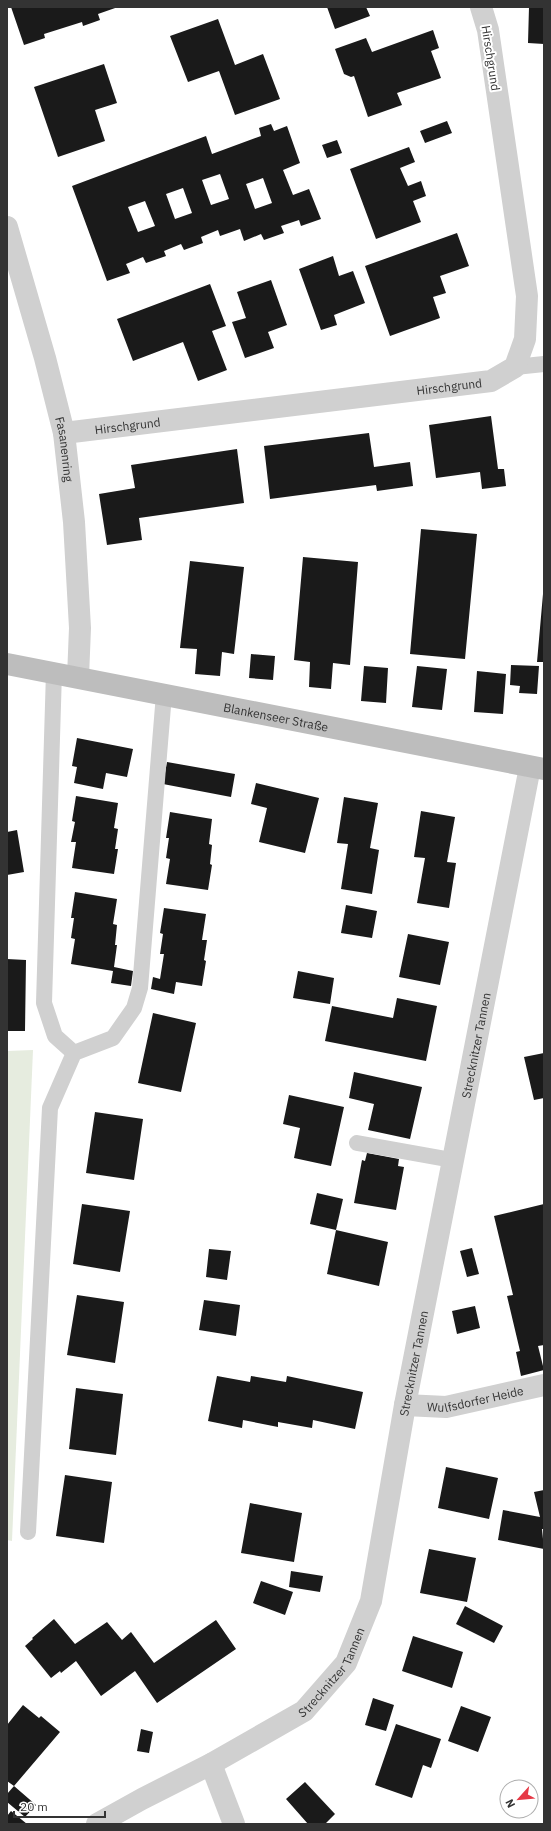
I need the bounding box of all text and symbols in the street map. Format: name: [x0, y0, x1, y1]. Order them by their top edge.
street label: Hirschgrund: [478, 24, 504, 92]
street label: Hirschgrund: [415, 375, 483, 398]
street label: Hirschgrund: [94, 414, 161, 437]
street label: Fasanenring: [53, 415, 77, 483]
street label: Blankenseer Straße: [222, 699, 330, 734]
street label: Strecknitzer Tannen: [458, 991, 493, 1099]
street label: Strecknitzer Tannen: [396, 1309, 431, 1417]
street label: Wulfsdorfer Heide: [427, 1382, 525, 1415]
street label: Strecknitzer Tannen: [295, 1625, 367, 1720]
north arrow: [499, 1779, 539, 1819]
scale bar: [14, 1793, 105, 1819]
text: N: [502, 1797, 518, 1810]
text: 20 m: [20, 1799, 48, 1814]

